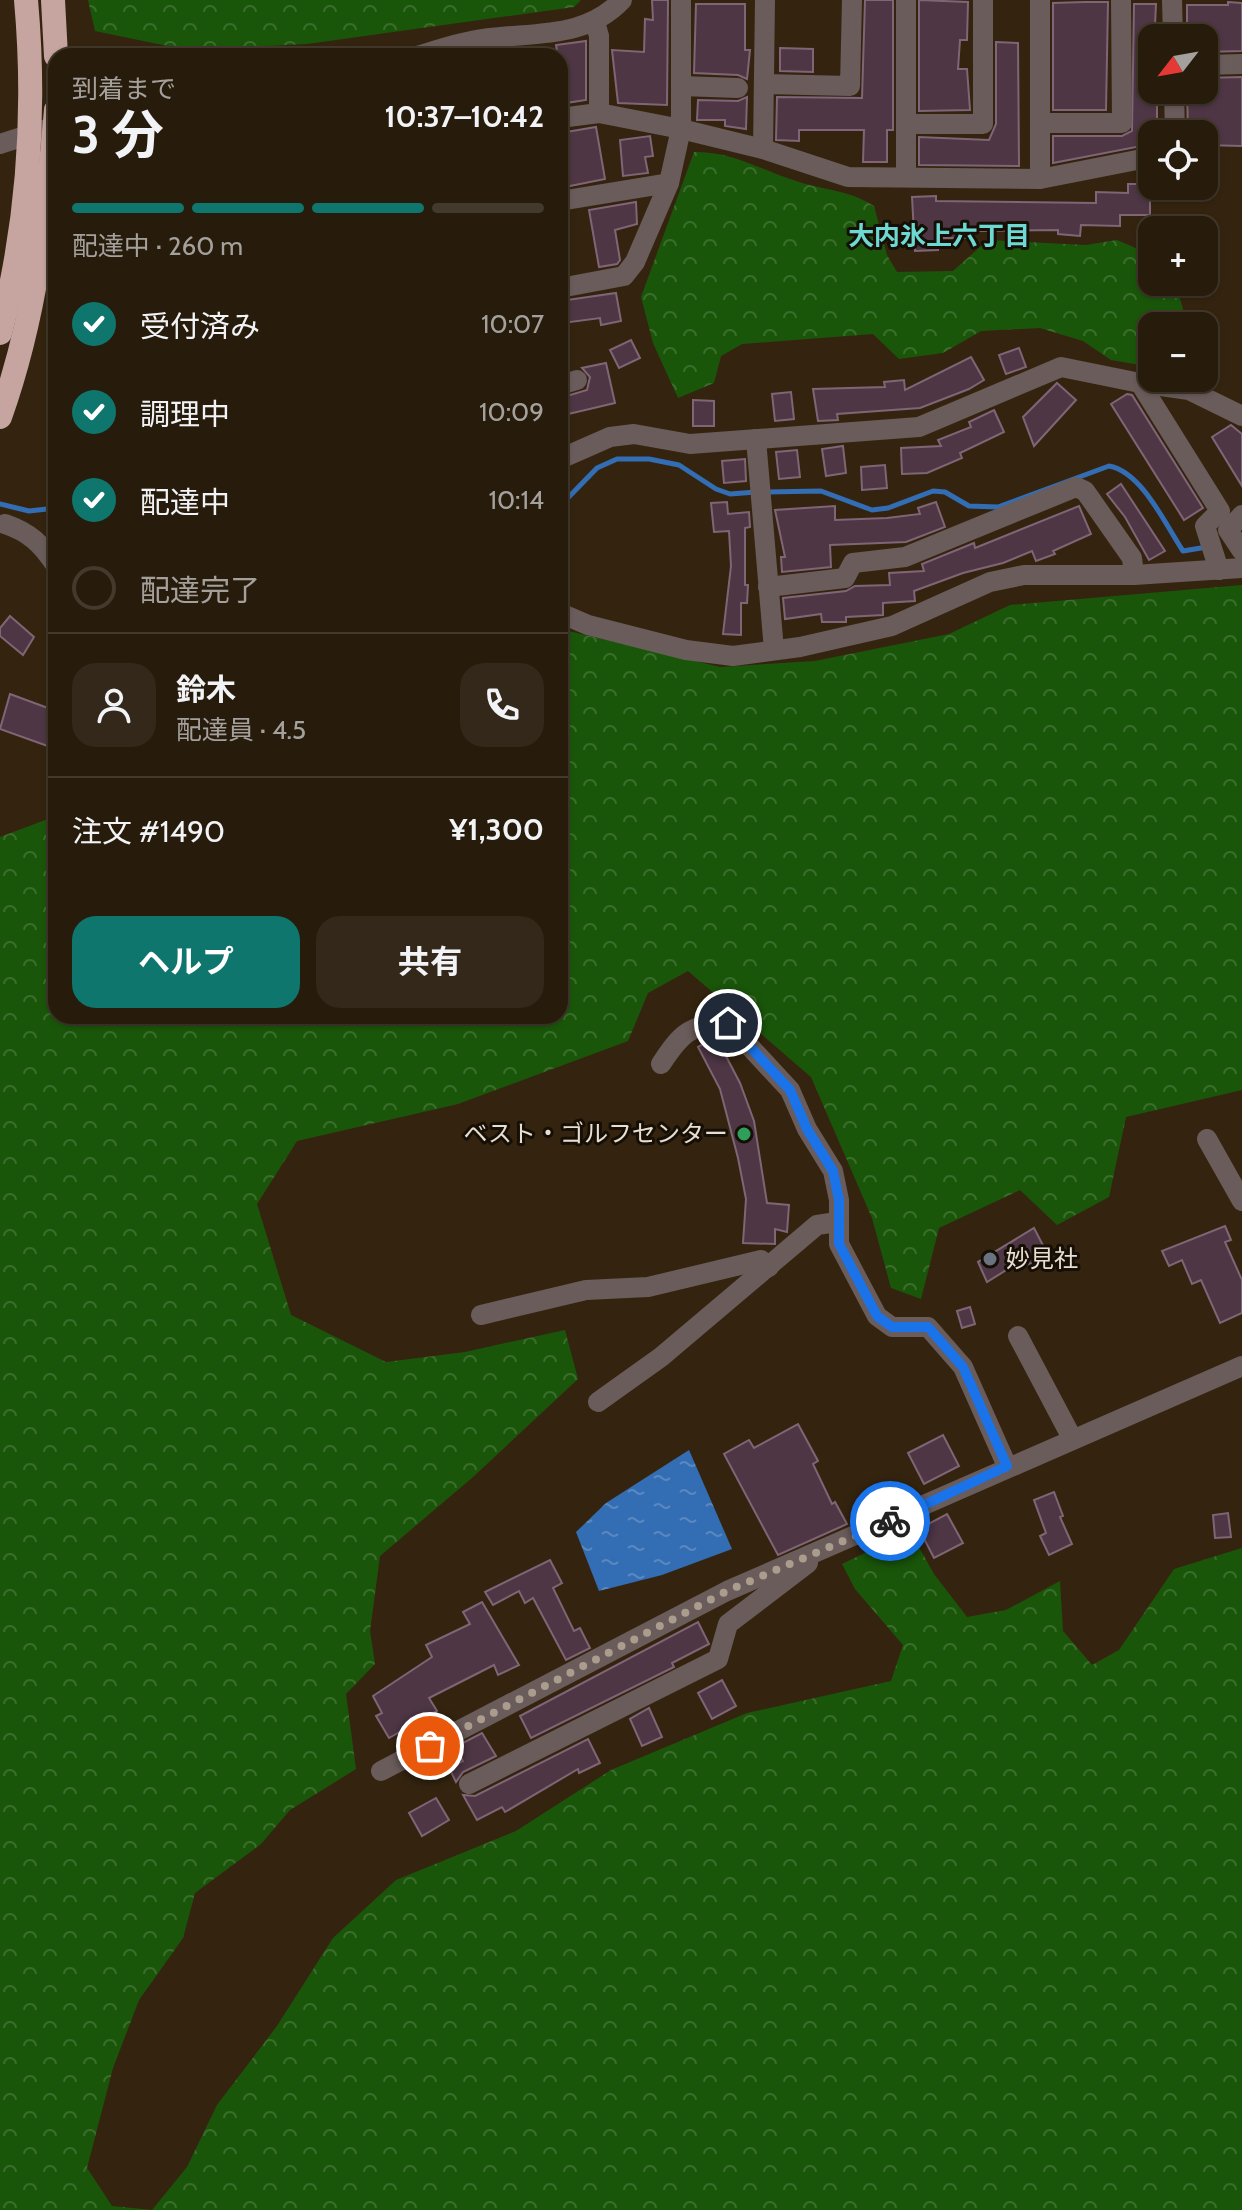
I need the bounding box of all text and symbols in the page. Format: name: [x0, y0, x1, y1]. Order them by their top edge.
north arrow: [1138, 24, 1218, 104]
map controls: [1138, 24, 1218, 392]
text: 到着まで: [72, 73, 176, 105]
text: 10:37–10:42: [384, 98, 544, 135]
text: 3 分: [72, 103, 164, 166]
button: locate: [1138, 120, 1218, 200]
button: +: [1138, 216, 1218, 296]
district label: 大内氷上六丁目: [848, 220, 1030, 252]
text: 配達中 · 260 m: [72, 230, 243, 262]
icon: check: [72, 302, 116, 346]
text: 受付済み: [140, 308, 260, 345]
text: 10:07: [481, 308, 544, 340]
button: −: [1138, 312, 1218, 392]
icon: check: [72, 390, 116, 434]
text: 調理中: [140, 396, 230, 433]
text: 10:09: [479, 396, 544, 428]
icon: check: [72, 478, 116, 522]
text: 配達中: [140, 484, 230, 521]
text: 10:14: [488, 484, 544, 516]
text: 配達完了: [140, 572, 260, 609]
button: person: [72, 663, 156, 747]
button: phone: [460, 663, 544, 747]
text: 鈴木: [176, 671, 236, 708]
text: 配達員 · 4.5: [176, 714, 306, 746]
text: ¥1,300: [449, 811, 544, 848]
text: 注文 #1490: [72, 813, 225, 850]
button: ヘルプ: [72, 916, 300, 1008]
button: 共有: [316, 916, 544, 1008]
pin: [694, 989, 762, 1057]
icon: home: [706, 1001, 750, 1045]
place label: ベスト・ゴルフセンター: [464, 1119, 728, 1148]
marker: ベスト・ゴルフセンター: [735, 1125, 753, 1143]
place label: 妙見社: [1006, 1244, 1078, 1273]
marker: 妙見社: [981, 1250, 999, 1268]
courier: [850, 1481, 930, 1561]
icon: bike: [868, 1499, 912, 1543]
pin: [396, 1712, 464, 1780]
icon: bag: [408, 1724, 452, 1768]

